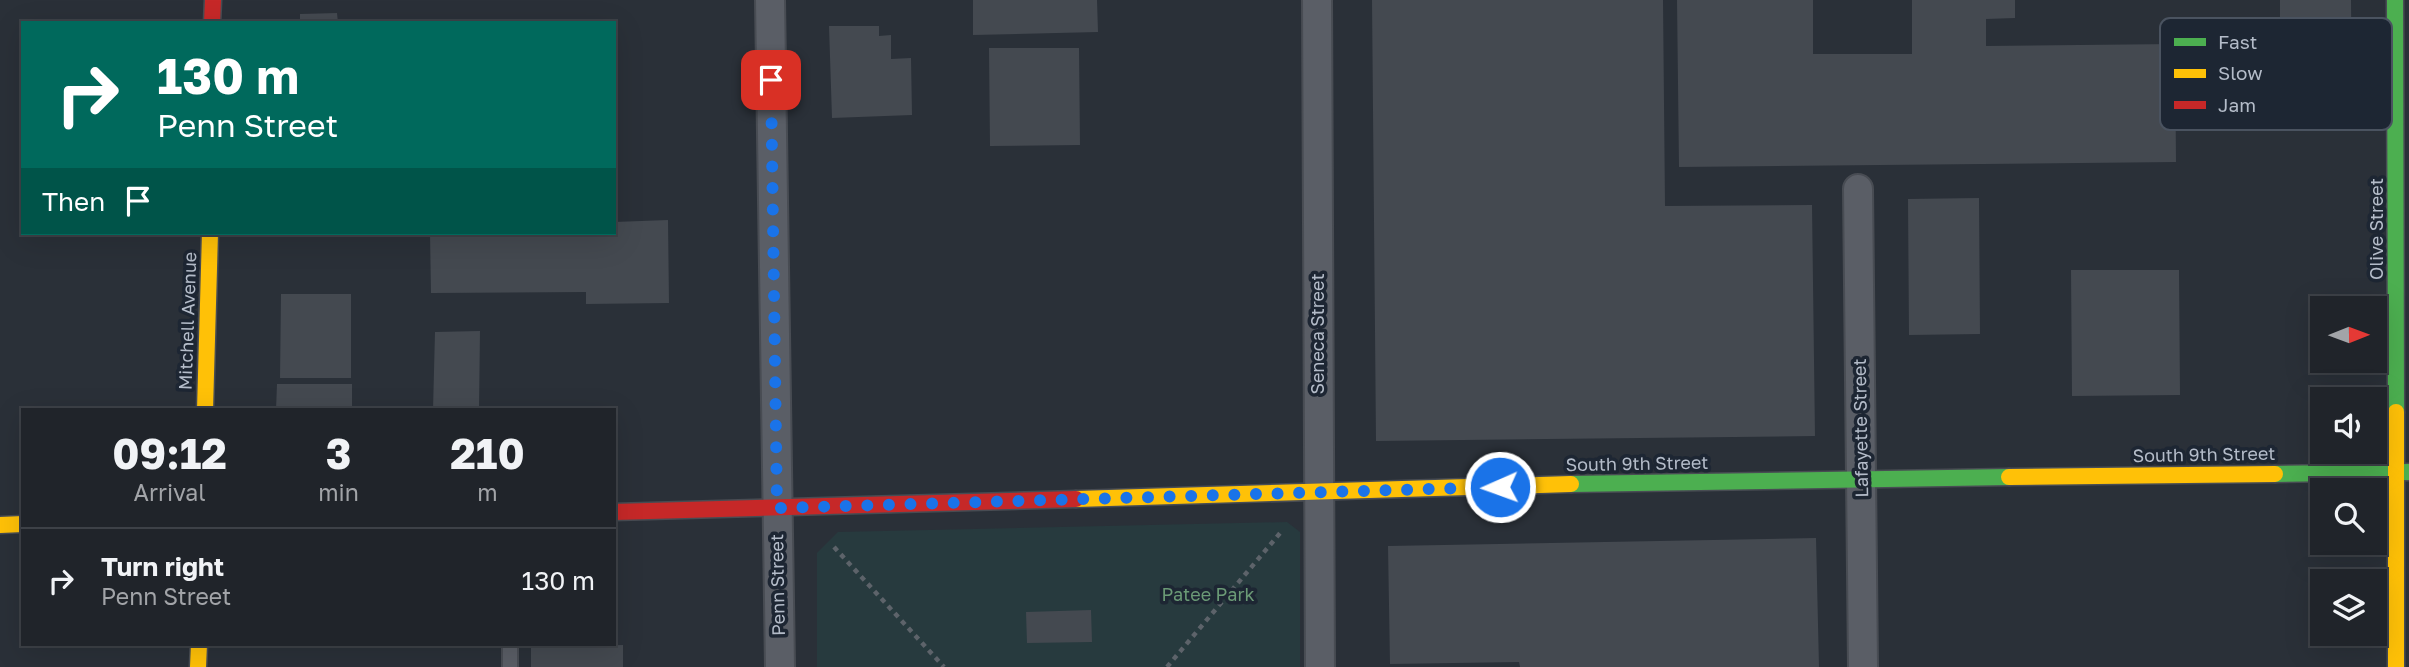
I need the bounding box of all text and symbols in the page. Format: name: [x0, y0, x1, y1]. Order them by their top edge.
legend: [2160, 18, 2392, 130]
text: Fast: [2218, 30, 2257, 53]
text: 130 m: [157, 46, 299, 105]
icon: right: [42, 49, 133, 140]
pin: [741, 50, 801, 110]
icon: arrive: [752, 61, 790, 99]
text: Slow: [2218, 61, 2263, 84]
text: Jam: [2218, 93, 2256, 116]
text: Penn Street: [157, 106, 338, 144]
street label: Olive Street: [2365, 178, 2387, 280]
icon: arrive: [119, 182, 157, 220]
text: Then: [42, 186, 105, 217]
street label: Mitchell Avenue: [174, 251, 200, 391]
street label: Seneca Street: [1306, 273, 1328, 395]
north arrow: [2310, 296, 2387, 373]
map controls: [2310, 296, 2387, 646]
street label: Lafayette Street: [1848, 358, 1872, 498]
button: sound: [2310, 387, 2387, 464]
text: 09:12: [112, 428, 227, 478]
text: 3: [326, 428, 351, 478]
text: 210: [450, 428, 525, 478]
street label: South 9th Street: [2132, 442, 2276, 466]
position arrow: [1463, 450, 1537, 524]
street label: South 9th Street: [1565, 451, 1709, 475]
text: Arrival: [134, 478, 206, 506]
text: min: [318, 478, 359, 506]
text: m: [477, 478, 498, 506]
button: search: [2310, 478, 2387, 555]
street label: Penn Street: [765, 534, 789, 636]
text: Turn right: [101, 551, 224, 582]
icon: right: [42, 562, 80, 600]
text: 130 m: [522, 565, 595, 596]
button: layers: [2310, 569, 2387, 646]
text: Penn Street: [101, 582, 231, 610]
park label: Patee Park: [1161, 583, 1255, 605]

